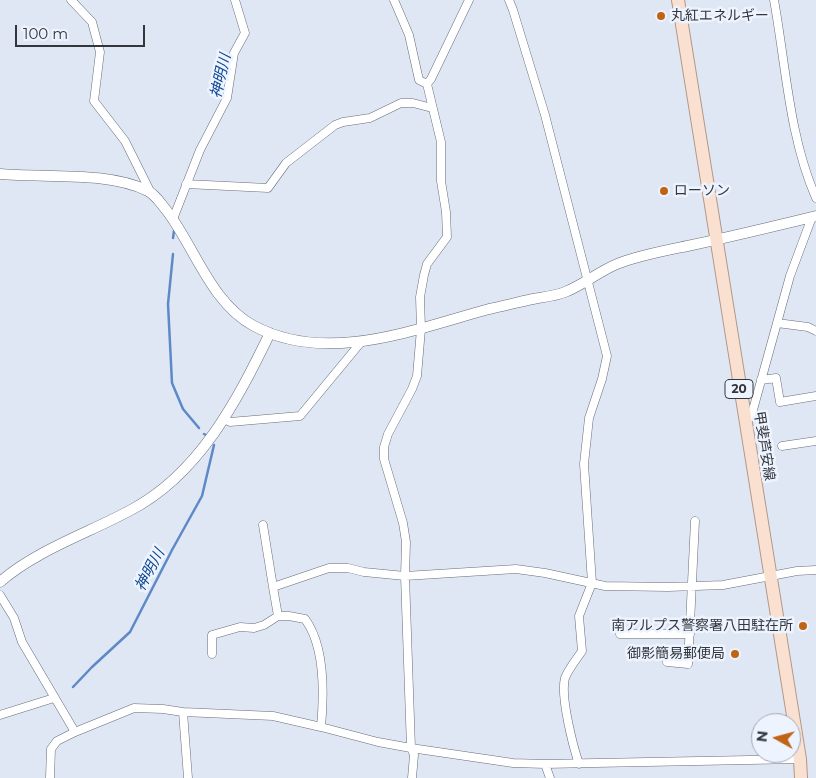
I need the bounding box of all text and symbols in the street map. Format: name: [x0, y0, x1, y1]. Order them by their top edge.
place label: 丸紅エネルギー: [671, 8, 769, 24]
marker: 丸紅エネルギー: [655, 10, 667, 22]
scale bar: [18, 15, 148, 47]
text: 100 m: [23, 24, 68, 43]
water label: 神明川: [207, 52, 235, 100]
place label: ローソン: [674, 183, 730, 199]
marker: ローソン: [658, 185, 670, 197]
road number: 20: [725, 379, 753, 398]
street label: 甲斐芦安線: [750, 410, 778, 482]
water label: 神明川: [131, 546, 169, 594]
place label: 南アルプス警察署八田駐在所: [611, 618, 793, 634]
marker: 南アルプス警察署八田駐在所: [797, 620, 809, 632]
place label: 御影簡易郵便局: [627, 646, 725, 662]
marker: 御影簡易郵便局: [729, 648, 741, 660]
north arrow: [751, 713, 801, 763]
text: N: [752, 730, 772, 743]

